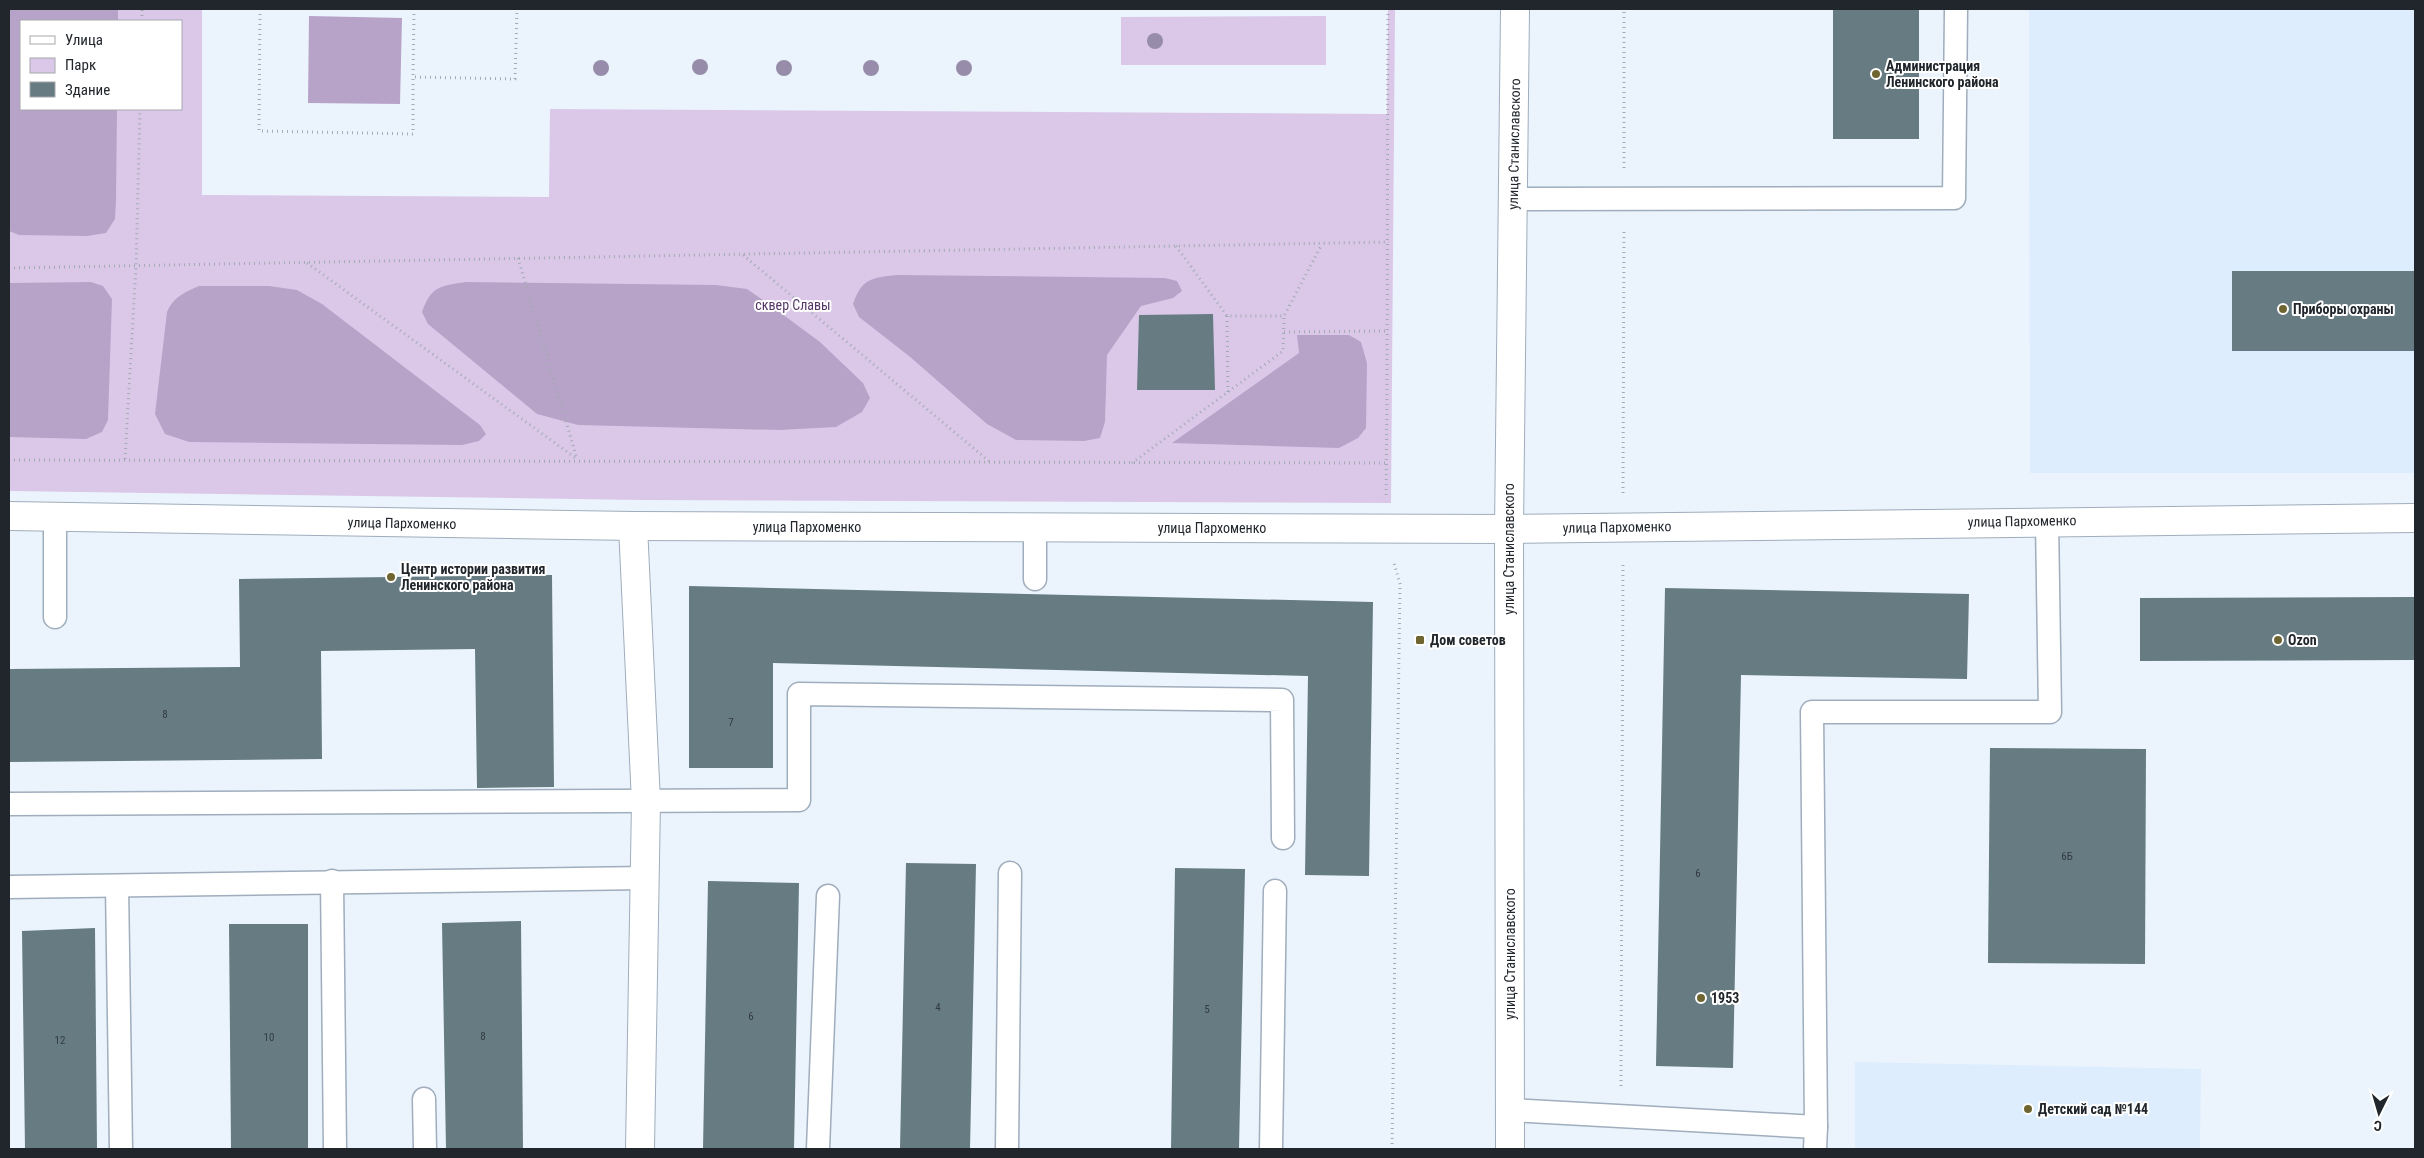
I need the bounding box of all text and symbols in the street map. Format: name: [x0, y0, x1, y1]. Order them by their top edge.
legend: [20, 20, 182, 110]
text: Улица: [65, 31, 103, 49]
text: Парк: [65, 56, 96, 74]
place label: Администрация Ленинского района: [1886, 58, 1999, 90]
marker: Администрация Ленинского района: [1870, 68, 1882, 80]
street label: улица Станиславского: [1505, 78, 1523, 210]
text: Здание: [65, 81, 110, 99]
park label: сквер Славы: [755, 297, 831, 313]
place label: Приборы охраны: [2293, 301, 2394, 317]
marker: Приборы охраны: [2277, 303, 2289, 315]
street label: улица Станиславского: [1501, 483, 1517, 615]
street label: улица Пархоменко: [1968, 512, 2076, 530]
street label: улица Пархоменко: [348, 514, 456, 532]
street label: улица Пархоменко: [1563, 518, 1671, 536]
street label: улица Пархоменко: [753, 519, 861, 535]
street label: улица Пархоменко: [1158, 520, 1266, 536]
place label: Центр истории развития Ленинского района: [401, 561, 545, 593]
marker: Центр истории развития Ленинского района: [385, 571, 397, 583]
place label: Дом советов: [1430, 632, 1506, 648]
place label: Ozon: [2288, 632, 2317, 648]
marker: Дом советов: [1414, 634, 1426, 646]
marker: Ozon: [2272, 634, 2284, 646]
house number: 8: [162, 708, 168, 721]
house number: 7: [728, 716, 734, 729]
house number: 6Б: [2061, 850, 2073, 863]
house number: 6: [1695, 867, 1701, 880]
street label: улица Станиславского: [1502, 888, 1518, 1020]
place label: 1953: [1711, 990, 1739, 1006]
marker: 1953: [1695, 992, 1707, 1004]
house number: 4: [935, 1001, 941, 1014]
house number: 5: [1204, 1003, 1210, 1016]
house number: 6: [748, 1010, 754, 1023]
house number: 8: [480, 1030, 486, 1043]
house number: 10: [264, 1031, 274, 1044]
house number: 12: [55, 1034, 65, 1047]
north arrow: [2354, 1088, 2404, 1138]
place label: Детский сад №144: [2038, 1101, 2148, 1117]
marker: Детский сад №144: [2022, 1103, 2034, 1115]
text: С: [2373, 1118, 2383, 1134]

